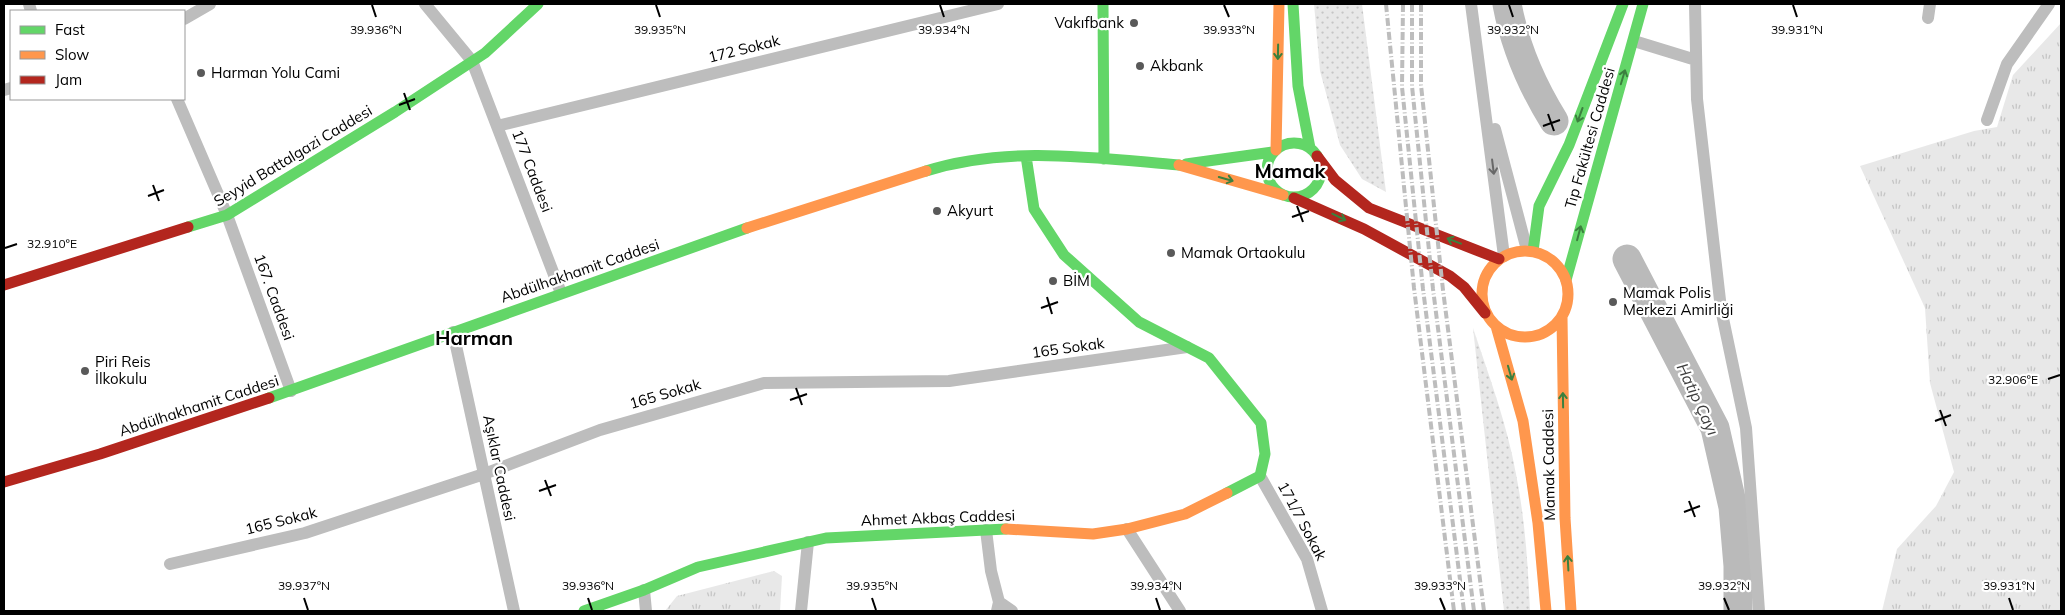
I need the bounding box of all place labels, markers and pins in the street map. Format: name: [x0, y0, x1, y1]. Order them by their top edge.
place label: Vakıfbank: [1055, 13, 1124, 32]
marker: Vakıfbank: [1128, 17, 1140, 29]
place label: Akbank: [1150, 56, 1204, 75]
marker: Akbank: [1134, 60, 1146, 72]
place label: Harman Yolu Cami: [211, 63, 340, 82]
marker: Harman Yolu Cami: [195, 67, 207, 79]
place label: Akyurt: [947, 201, 993, 220]
marker: Akyurt: [931, 205, 943, 217]
place label: Mamak Ortaokulu: [1181, 243, 1306, 262]
marker: Mamak Ortaokulu: [1165, 247, 1177, 259]
place label: BİM: [1063, 271, 1090, 290]
marker: BİM: [1047, 275, 1059, 287]
place label: Mamak Polis Merkezi Amirliği: [1623, 283, 1733, 319]
marker: Mamak Polis Merkezi Amirliği: [1607, 296, 1619, 308]
place label: Piri Reis İlkokulu: [95, 352, 151, 388]
marker: Piri Reis İlkokulu: [79, 365, 91, 377]

